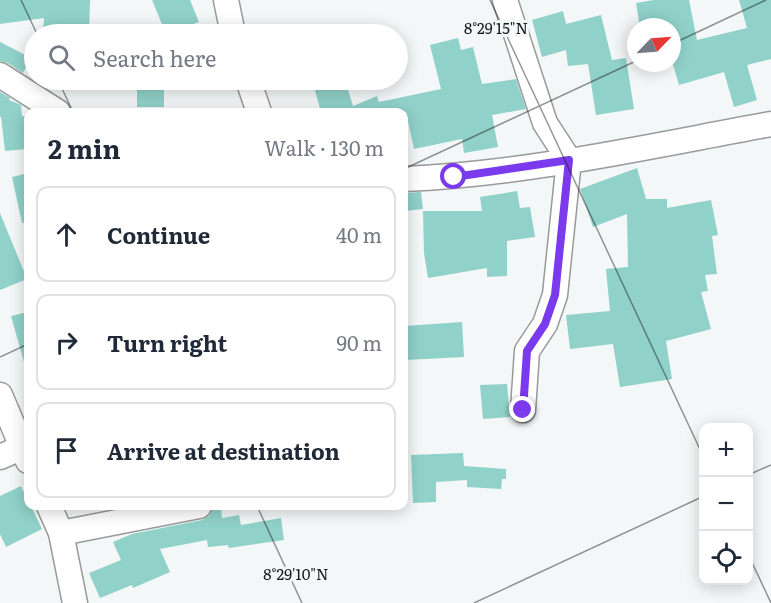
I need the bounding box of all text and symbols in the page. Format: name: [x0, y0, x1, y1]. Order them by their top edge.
text: 8°29'15"N: [464, 16, 528, 39]
north arrow: [627, 18, 681, 72]
search box: [24, 24, 408, 90]
icon: search: [45, 41, 78, 74]
text: Search here: [93, 41, 216, 74]
text: 2 min: [48, 128, 121, 167]
text: Walk · 130 m: [264, 132, 384, 162]
route start: [440, 163, 466, 189]
icon: ahead: [50, 218, 83, 251]
text: Continue: [107, 218, 210, 251]
text: 40 m: [336, 219, 382, 249]
icon: right: [50, 326, 83, 359]
text: Turn right: [107, 326, 227, 359]
text: 90 m: [337, 327, 382, 357]
route end: [509, 396, 535, 422]
map controls: [699, 423, 753, 585]
button: +: [699, 423, 753, 477]
icon: arrive: [50, 434, 83, 467]
text: Arrive at destination: [107, 434, 340, 467]
button: −: [699, 477, 753, 531]
button: locate: [699, 531, 753, 585]
text: 8°29'10"N: [263, 562, 329, 585]

